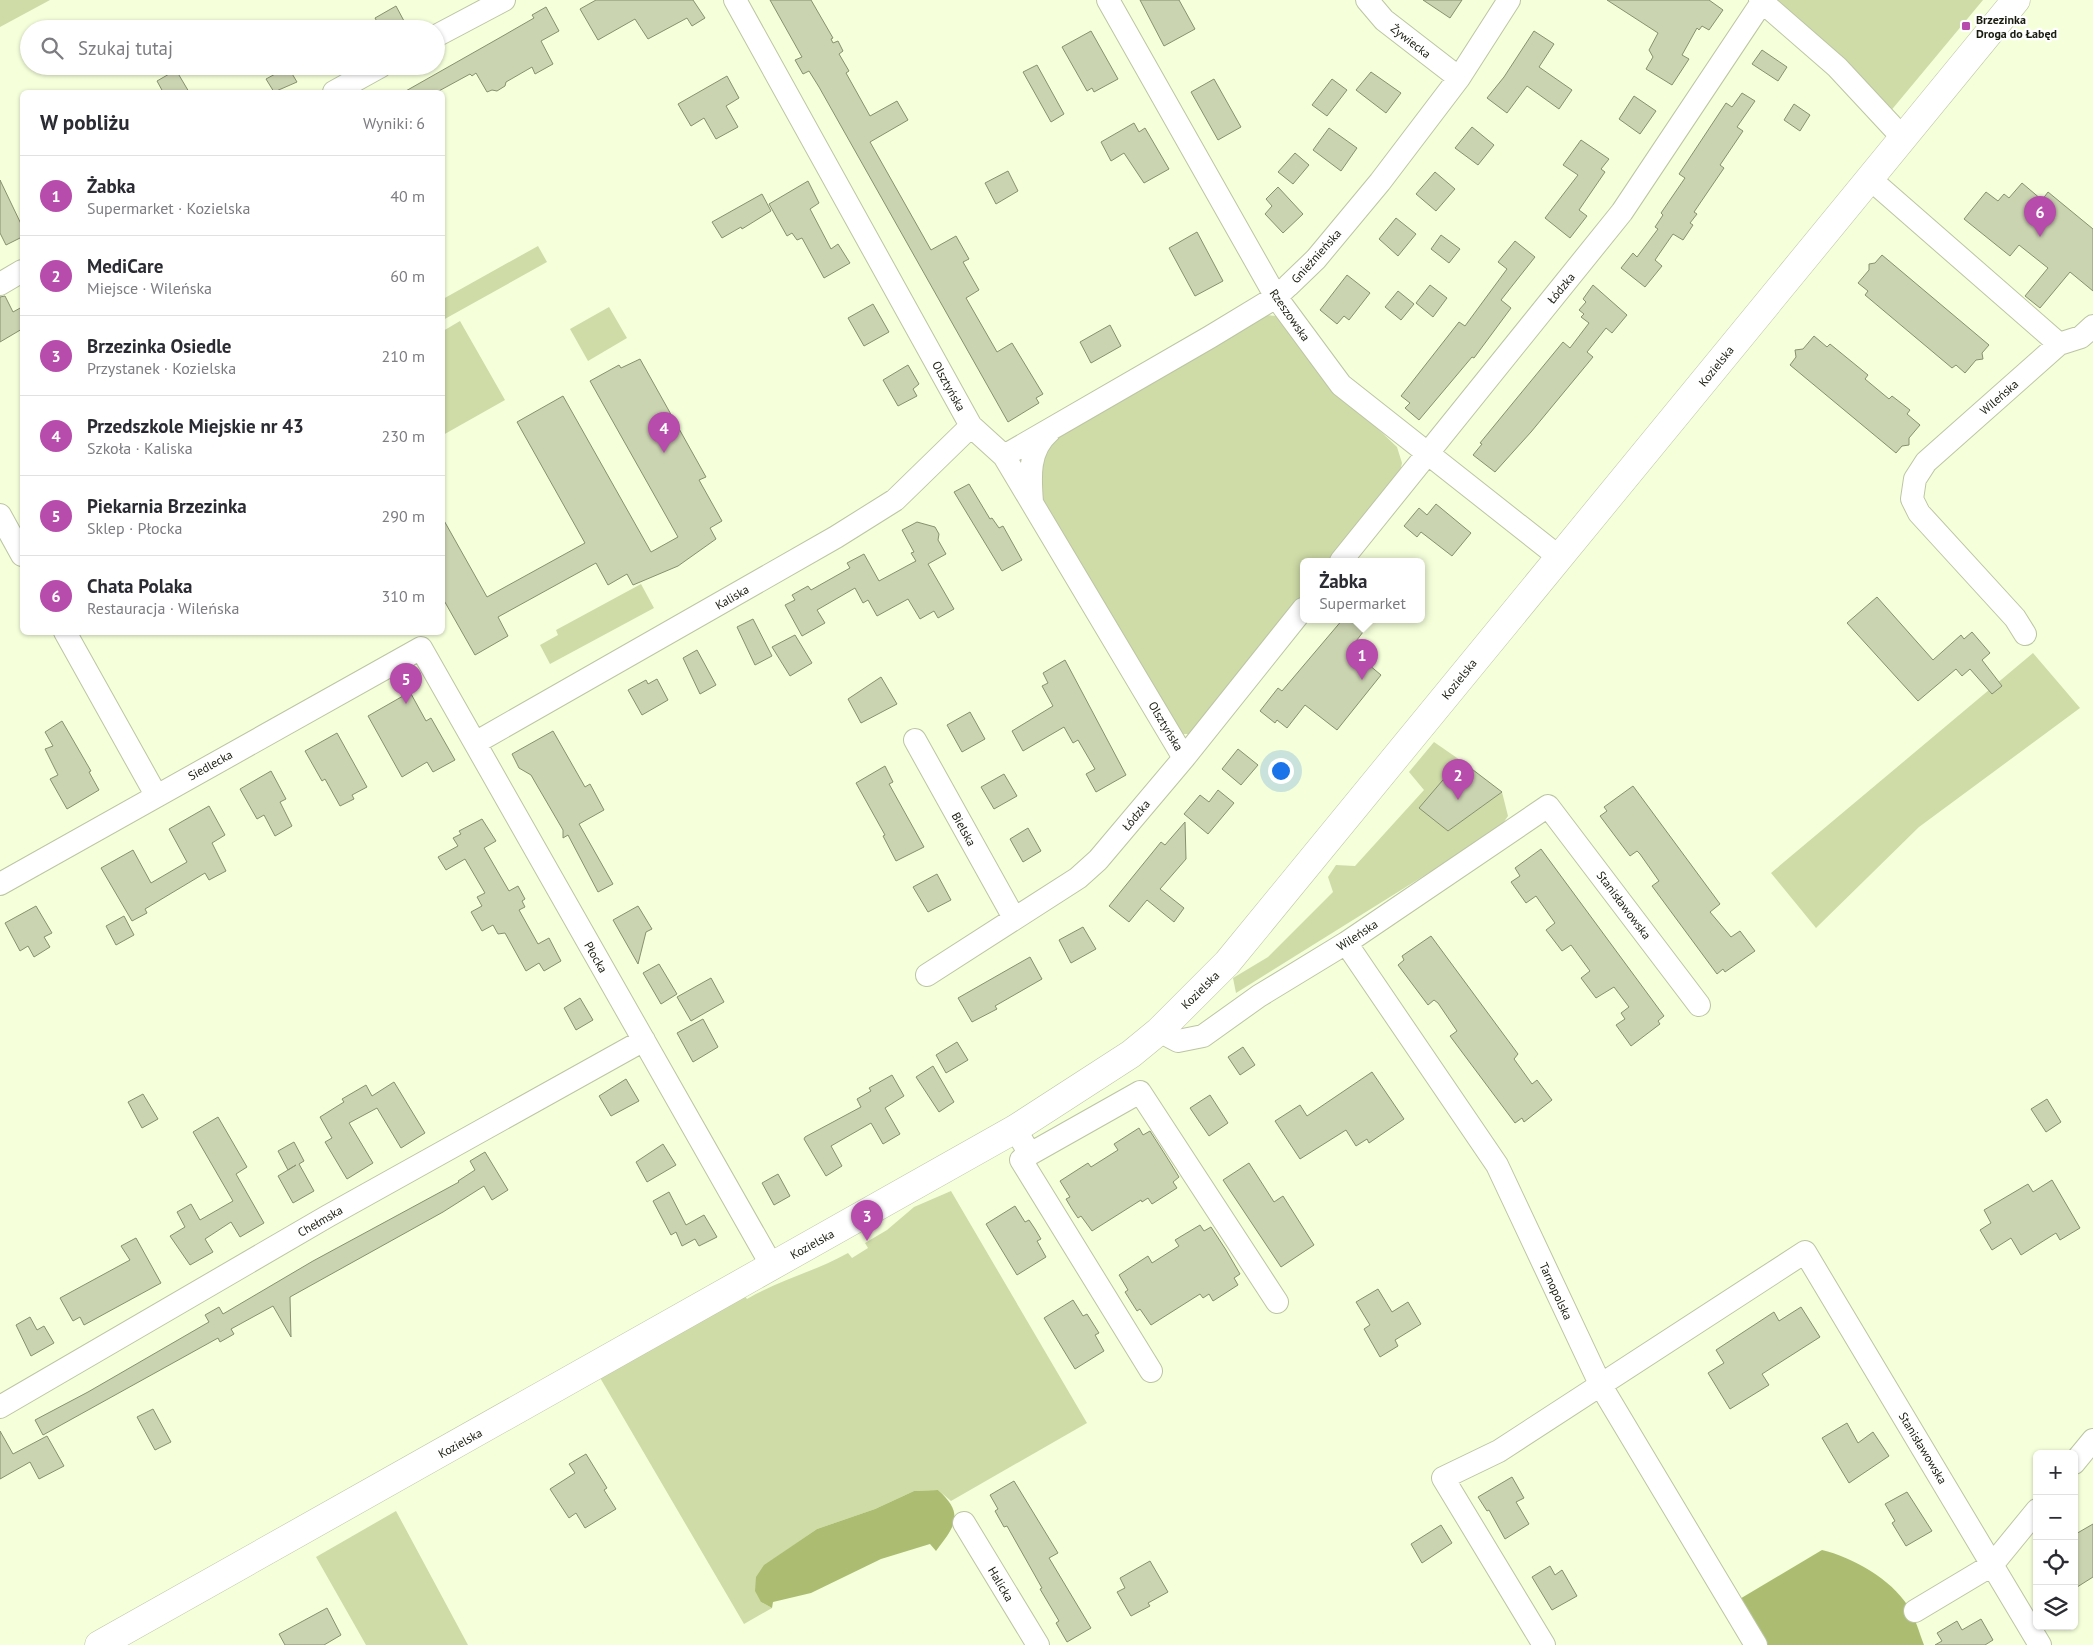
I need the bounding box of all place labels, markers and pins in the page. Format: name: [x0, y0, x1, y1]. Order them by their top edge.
place label: Brzezinka Droga do Łabęd: [1976, 12, 2057, 41]
marker: Brzezinka Droga do Łabęd: [1960, 20, 1972, 32]
pin: 6: [2024, 196, 2056, 237]
pin: 4: [648, 412, 680, 453]
pin: 1: [1346, 639, 1378, 680]
pin: 5: [390, 663, 422, 704]
pin: 2: [1442, 759, 1474, 800]
pin: 3: [851, 1200, 883, 1241]

